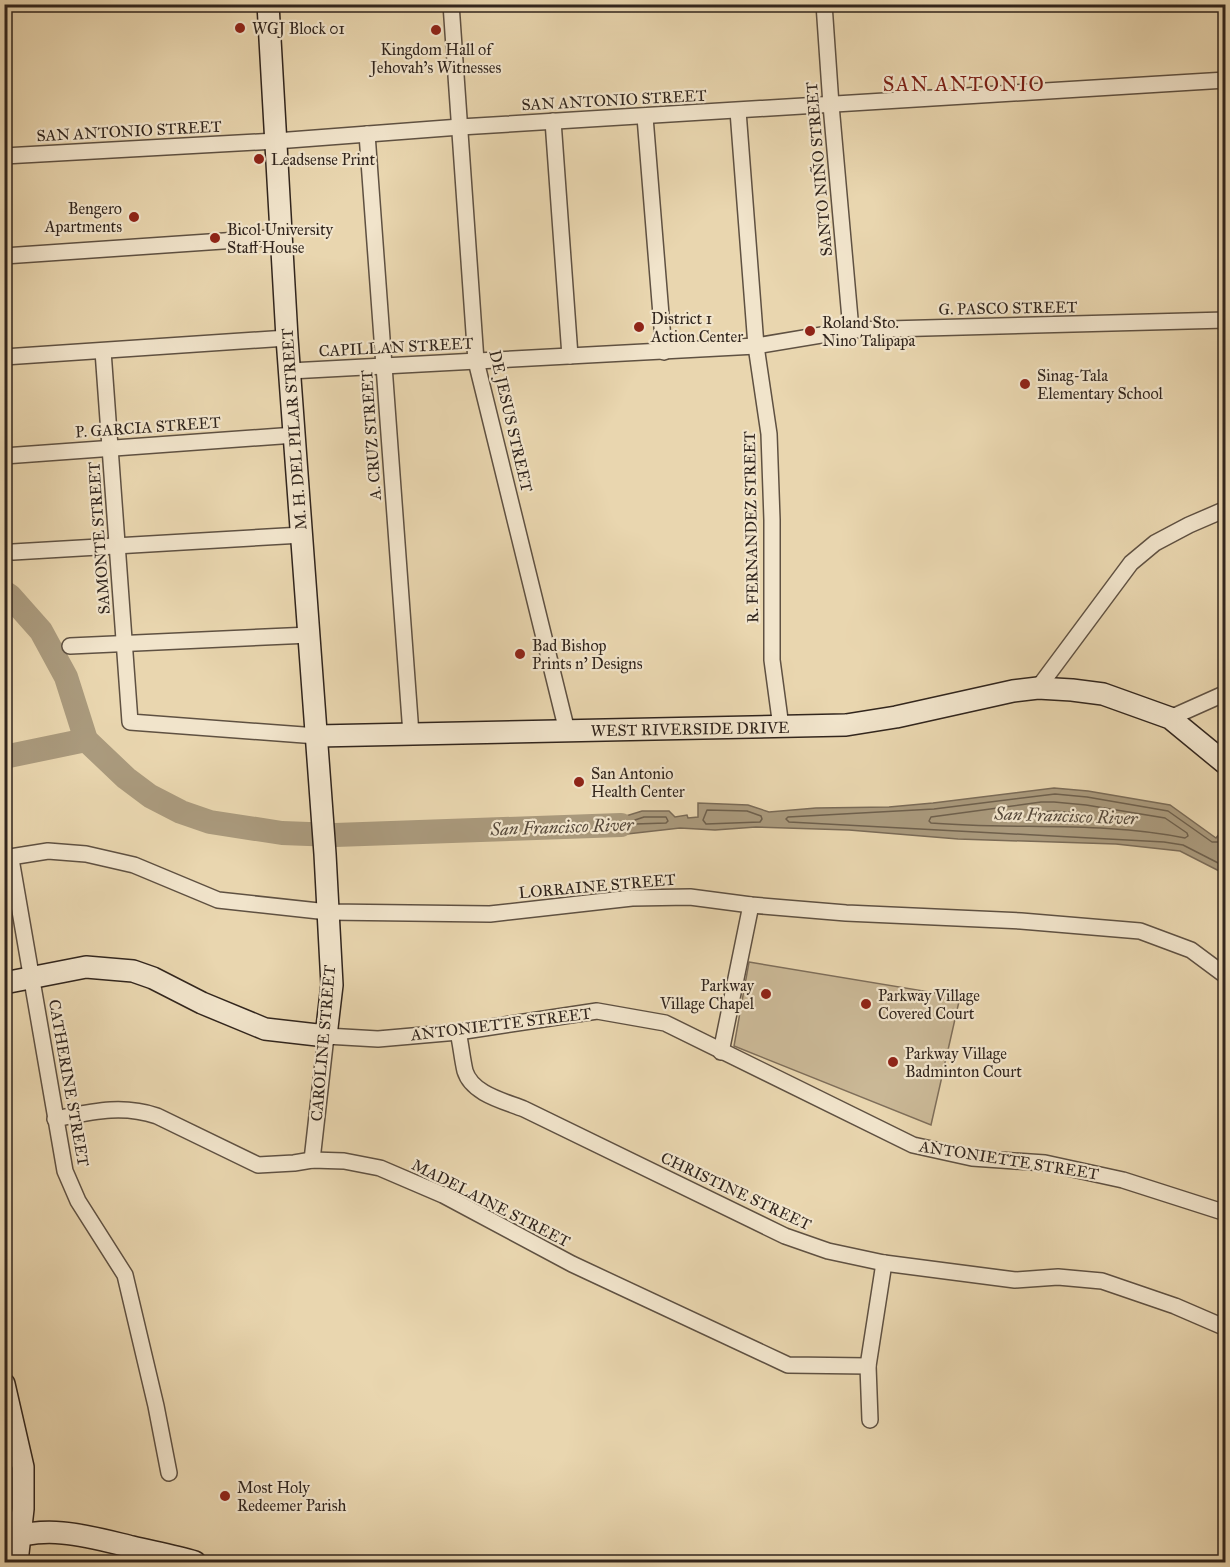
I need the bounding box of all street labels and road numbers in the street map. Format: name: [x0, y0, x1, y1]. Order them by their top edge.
street label: SANTO NIÑO STREET: [801, 81, 836, 257]
street label: SAN ANTONIO STREET: [521, 86, 707, 114]
street label: SAN ANTONIO STREET: [36, 117, 222, 145]
street label: G. PASCO STREET: [938, 297, 1078, 319]
street label: M. H. DEL PILAR STREET: [277, 327, 311, 530]
street label: CAPILLAN STREET: [318, 333, 474, 361]
street label: DE JESUS STREET: [484, 348, 537, 494]
street label: A. CRUZ STREET: [357, 369, 385, 502]
street label: P. GARCIA STREET: [75, 412, 221, 442]
street label: R. FERNANDEZ STREET: [740, 431, 762, 623]
street label: SAMONTE STREET: [84, 461, 114, 615]
street label: WEST RIVERSIDE DRIVE: [590, 718, 790, 740]
street label: LORRAINE STREET: [518, 870, 676, 902]
street label: CAROLINE STREET: [307, 964, 339, 1122]
street label: CATHERINE STREET: [45, 998, 93, 1168]
street label: ANTONIETTE STREET: [409, 1004, 592, 1045]
street label: ANTONIETTE STREET: [917, 1136, 1100, 1184]
street label: CHRISTINE STREET: [658, 1148, 814, 1234]
street label: MADELAINE STREET: [409, 1155, 573, 1251]

